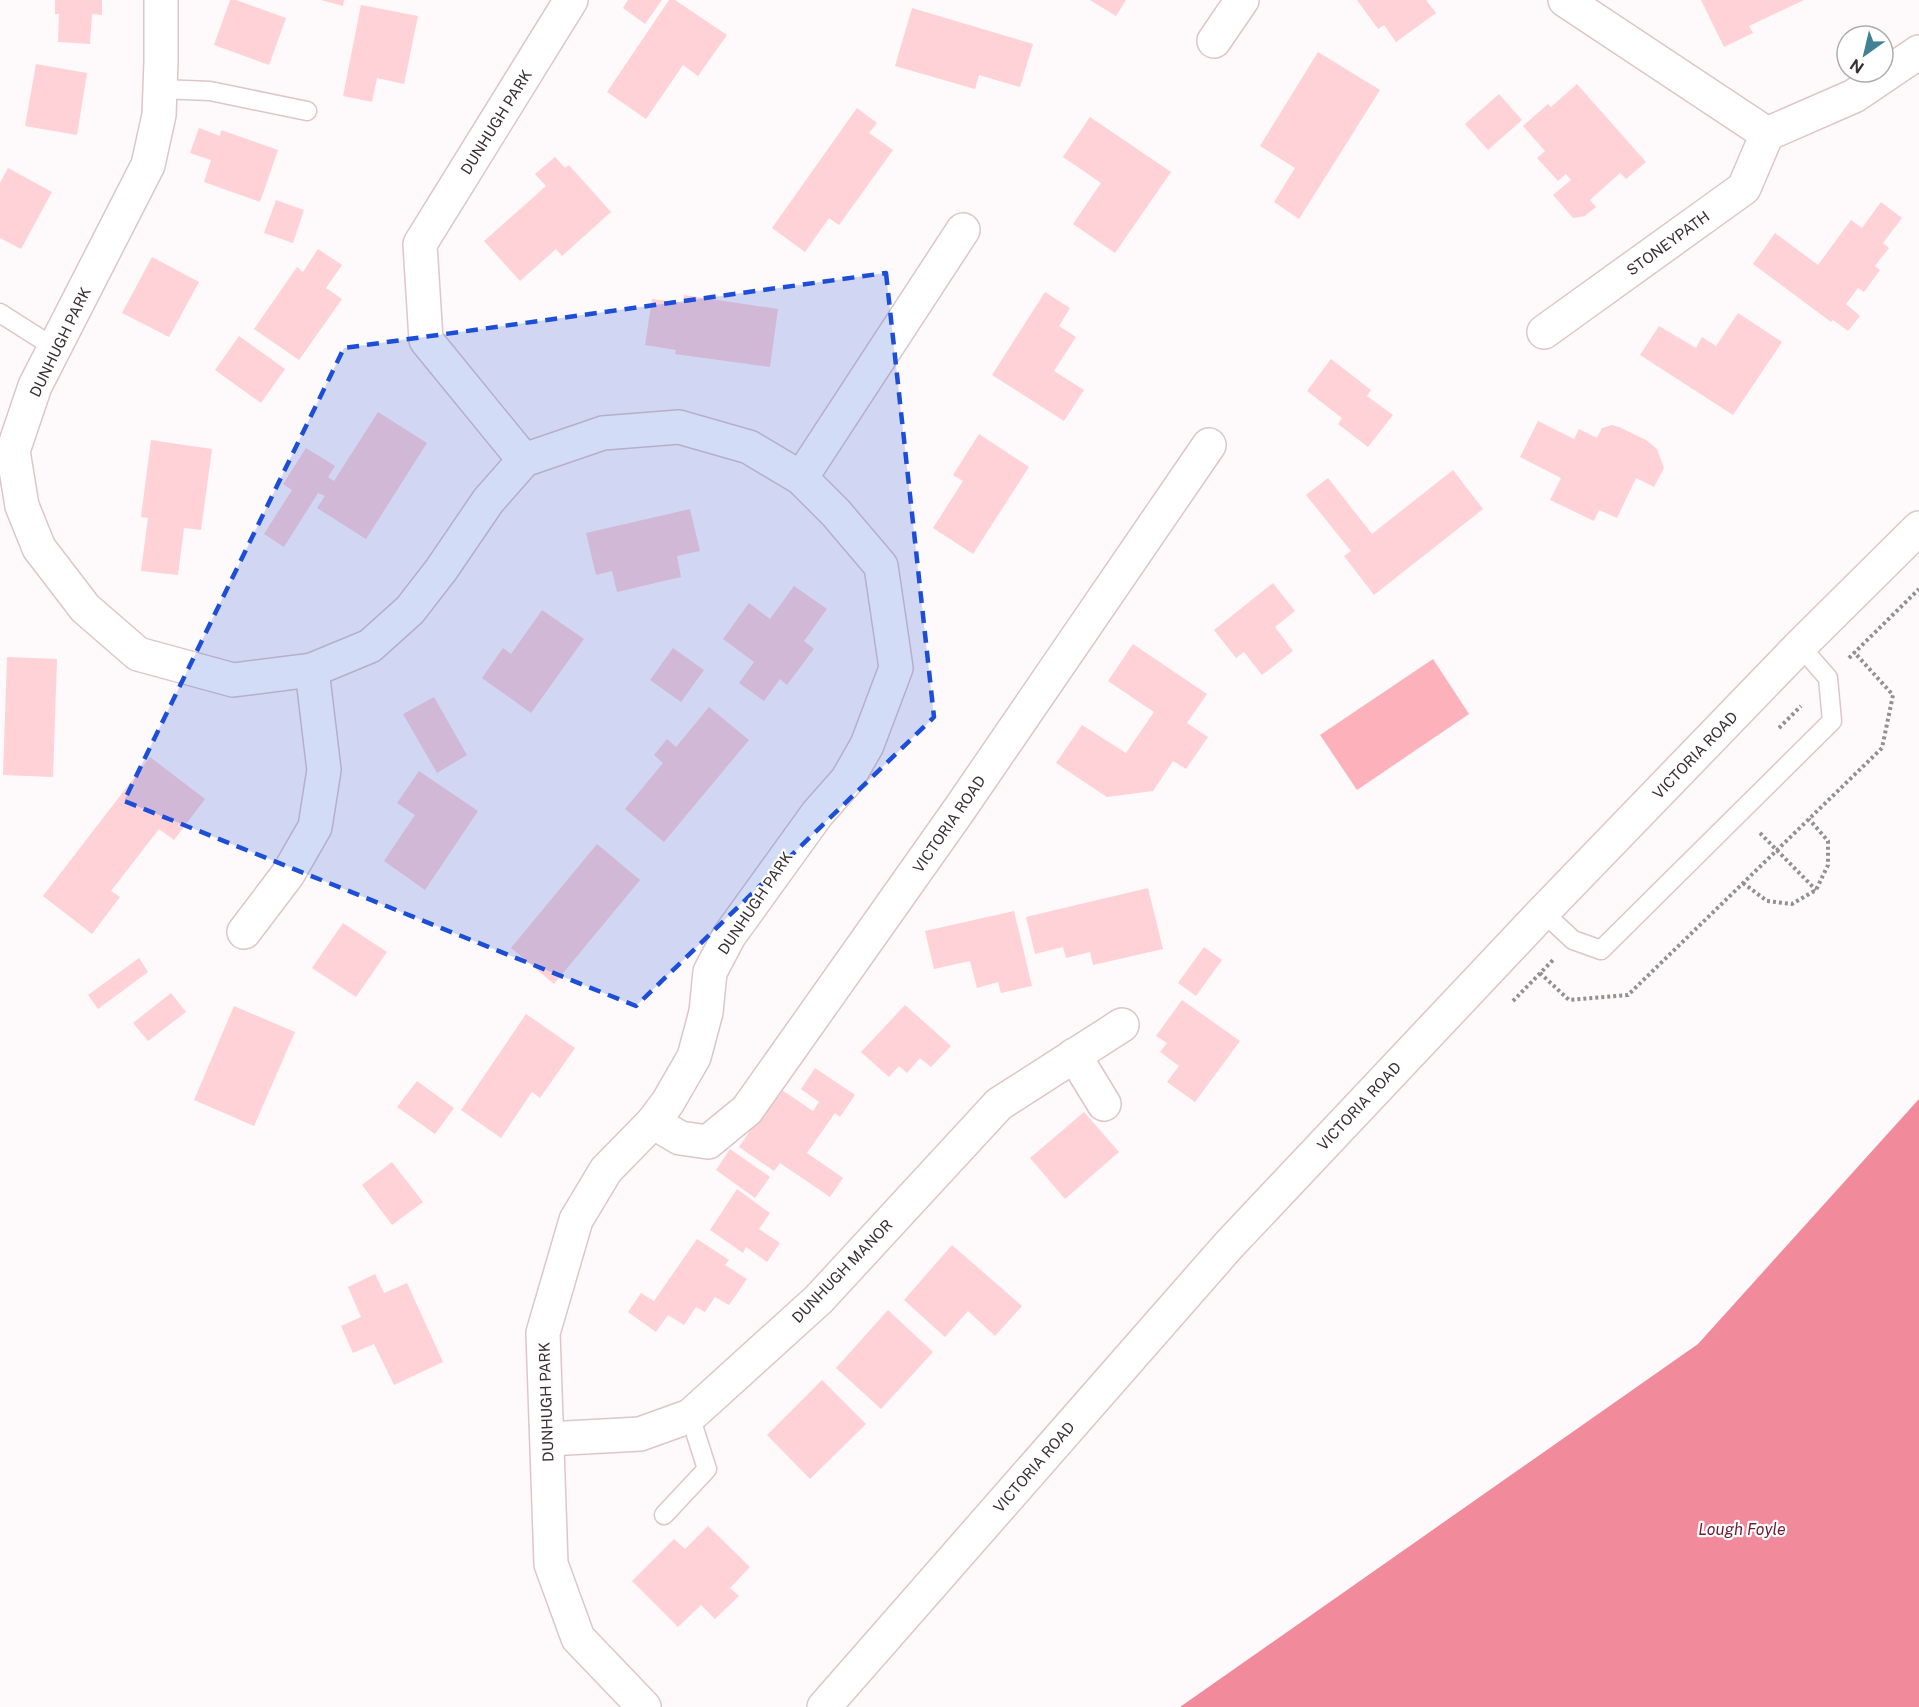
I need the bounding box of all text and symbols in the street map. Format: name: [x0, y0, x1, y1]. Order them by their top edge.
north arrow: [1835, 24, 1895, 84]
text: N: [1846, 55, 1867, 77]
street label: DUNHUGH PARK: [457, 67, 535, 177]
street label: STONEYPATH: [1623, 207, 1713, 279]
street label: DUNHUGH PARK: [26, 284, 94, 400]
street label: VICTORIA ROAD: [1649, 708, 1741, 802]
street label: VICTORIA ROAD: [909, 772, 989, 876]
street label: DUNHUGH PARK: [714, 849, 796, 957]
street label: VICTORIA ROAD: [1314, 1058, 1404, 1154]
street label: DUNHUGH MANOR: [788, 1216, 896, 1326]
street label: DUNHUGH PARK: [535, 1342, 557, 1462]
street label: VICTORIA ROAD: [990, 1418, 1078, 1516]
water label: Lough Foyle: [1698, 1520, 1786, 1539]

